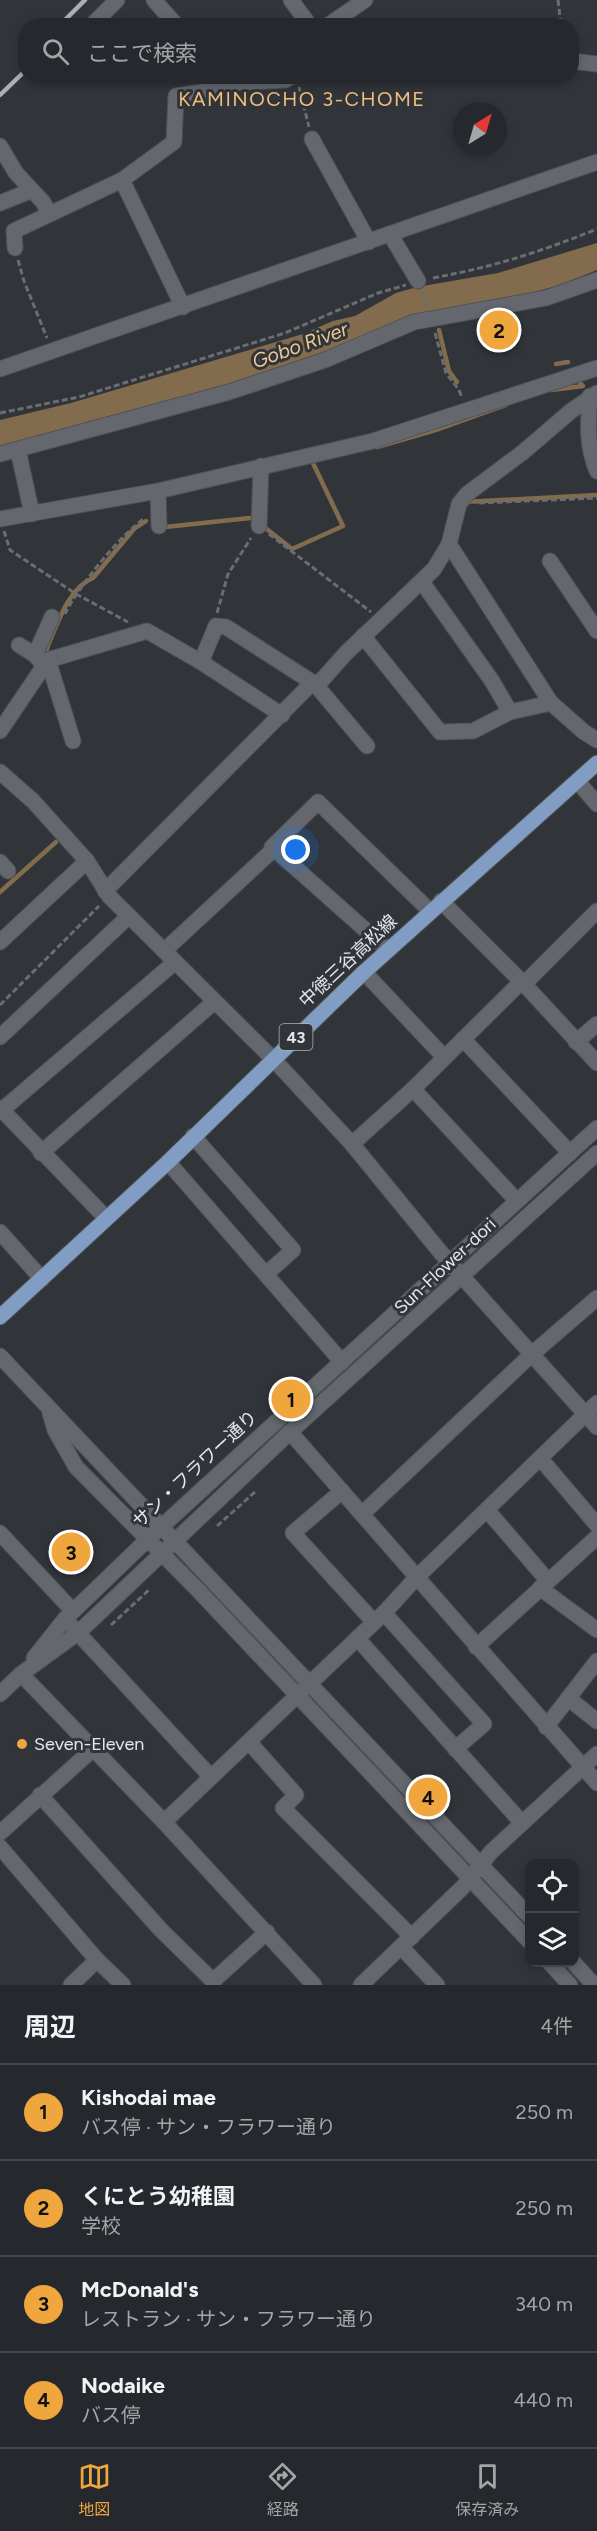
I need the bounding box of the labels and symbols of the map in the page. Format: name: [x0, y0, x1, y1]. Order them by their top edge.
district label: KAMINOCHO 3-CHOME: [178, 87, 426, 111]
north arrow: [453, 102, 507, 156]
pin: 2: [480, 308, 518, 352]
water label: Gobo River: [249, 316, 352, 373]
your location: [281, 835, 310, 864]
street label: 中徳三谷高松線: [294, 910, 402, 1012]
road number: 43: [280, 1024, 312, 1050]
street label: Sun-Flower-dori: [390, 1213, 500, 1319]
pin: 1: [272, 1376, 310, 1422]
street label: サン・フラワー通り: [128, 1406, 262, 1532]
pin: 3: [52, 1530, 90, 1574]
place label: Seven-Eleven: [34, 1733, 144, 1755]
marker: Seven-Eleven: [15, 1737, 29, 1751]
pin: 4: [408, 1774, 448, 1820]

